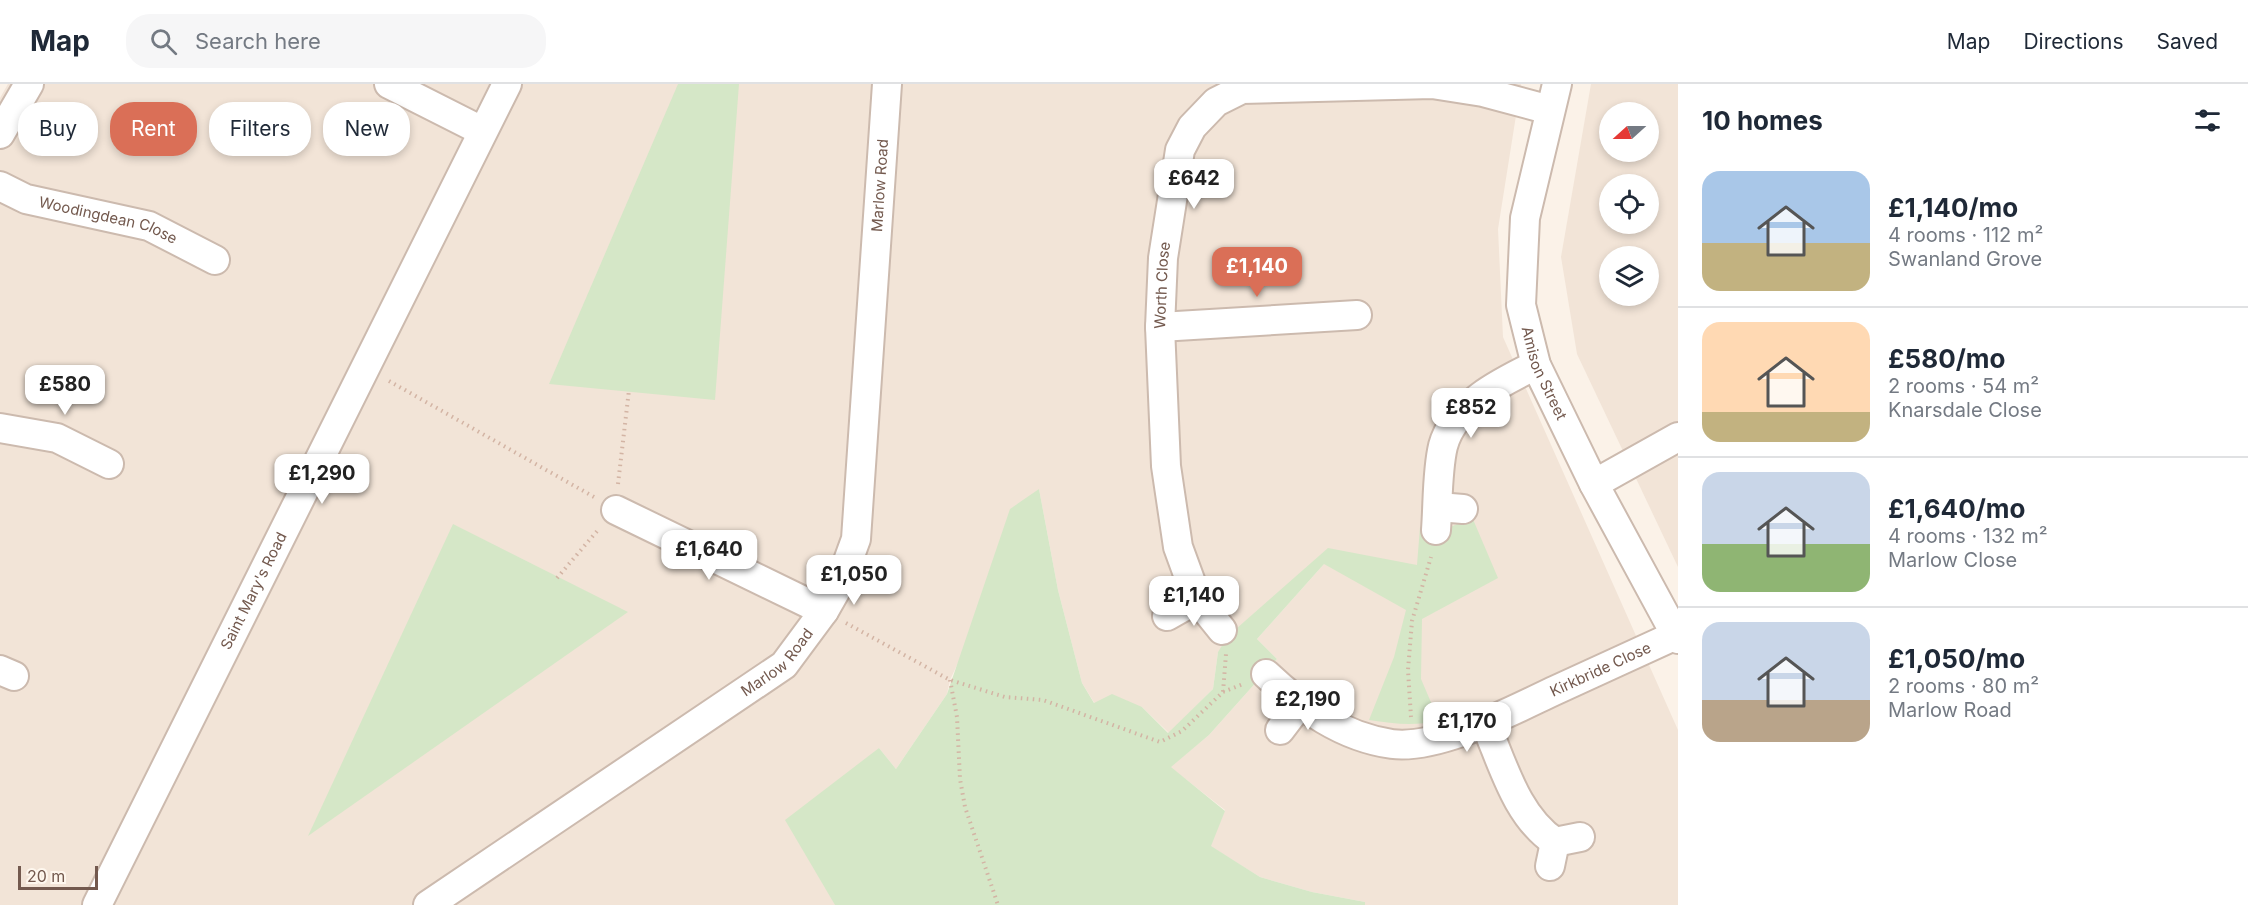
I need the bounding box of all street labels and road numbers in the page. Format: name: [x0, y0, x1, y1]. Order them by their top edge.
street label: Marlow Road: [867, 138, 892, 232]
street label: Woodingdean Close: [37, 192, 181, 248]
street label: Worth Close: [1150, 240, 1174, 329]
street label: Amison Street: [1518, 324, 1571, 423]
street label: Saint Mary's Road: [216, 529, 291, 653]
street label: Marlow Road: [737, 624, 817, 700]
street label: Kirkbride Close: [1547, 638, 1654, 701]

